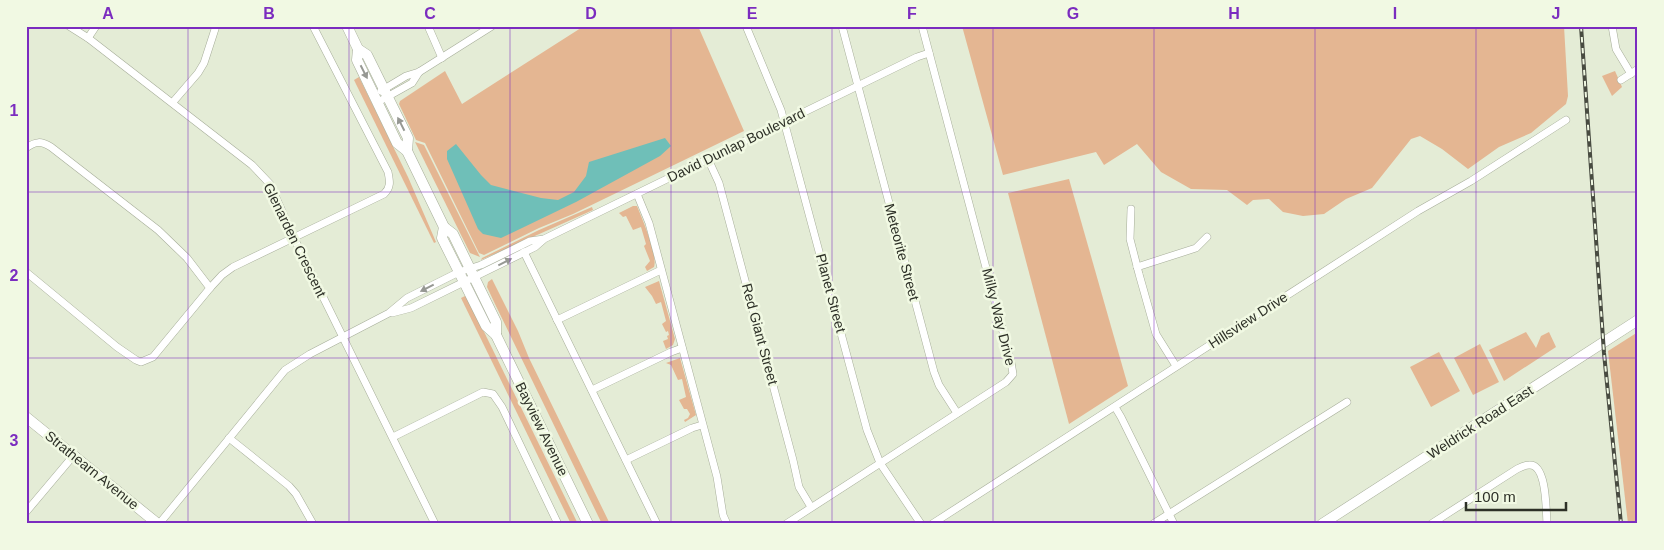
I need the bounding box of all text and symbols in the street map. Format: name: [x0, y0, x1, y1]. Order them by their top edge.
text: A: [102, 5, 114, 22]
text: B: [263, 5, 275, 22]
text: C: [424, 5, 436, 22]
text: D: [585, 5, 597, 22]
text: E: [747, 5, 758, 22]
text: F: [907, 5, 917, 22]
text: G: [1067, 5, 1079, 22]
text: H: [1228, 5, 1240, 22]
text: I: [1393, 5, 1397, 22]
text: J: [1552, 5, 1560, 22]
one-way arrow: [360, 65, 368, 79]
text: 1: [10, 102, 19, 119]
street label: David Dunlap Boulevard: [665, 105, 807, 185]
one-way arrow: [396, 116, 405, 131]
street label: Glenarden Crescent: [260, 180, 330, 300]
street label: Meteorite Street: [881, 202, 923, 302]
street label: Planet Street: [813, 252, 849, 334]
one-way arrow: [498, 258, 512, 266]
text: 2: [10, 267, 19, 284]
street label: Milky Way Drive: [979, 267, 1019, 368]
street label: Red Giant Street: [739, 282, 781, 387]
one-way arrow: [420, 284, 435, 292]
street label: Hillsview Drive: [1205, 288, 1291, 351]
street label: Bayview Avenue: [512, 379, 572, 479]
street label: Weldrick Road East: [1424, 382, 1536, 462]
street label: Strathearn Avenue: [42, 427, 142, 513]
text: 3: [10, 432, 19, 449]
scale bar: [1466, 480, 1566, 512]
text: 100 m: [1474, 488, 1516, 505]

